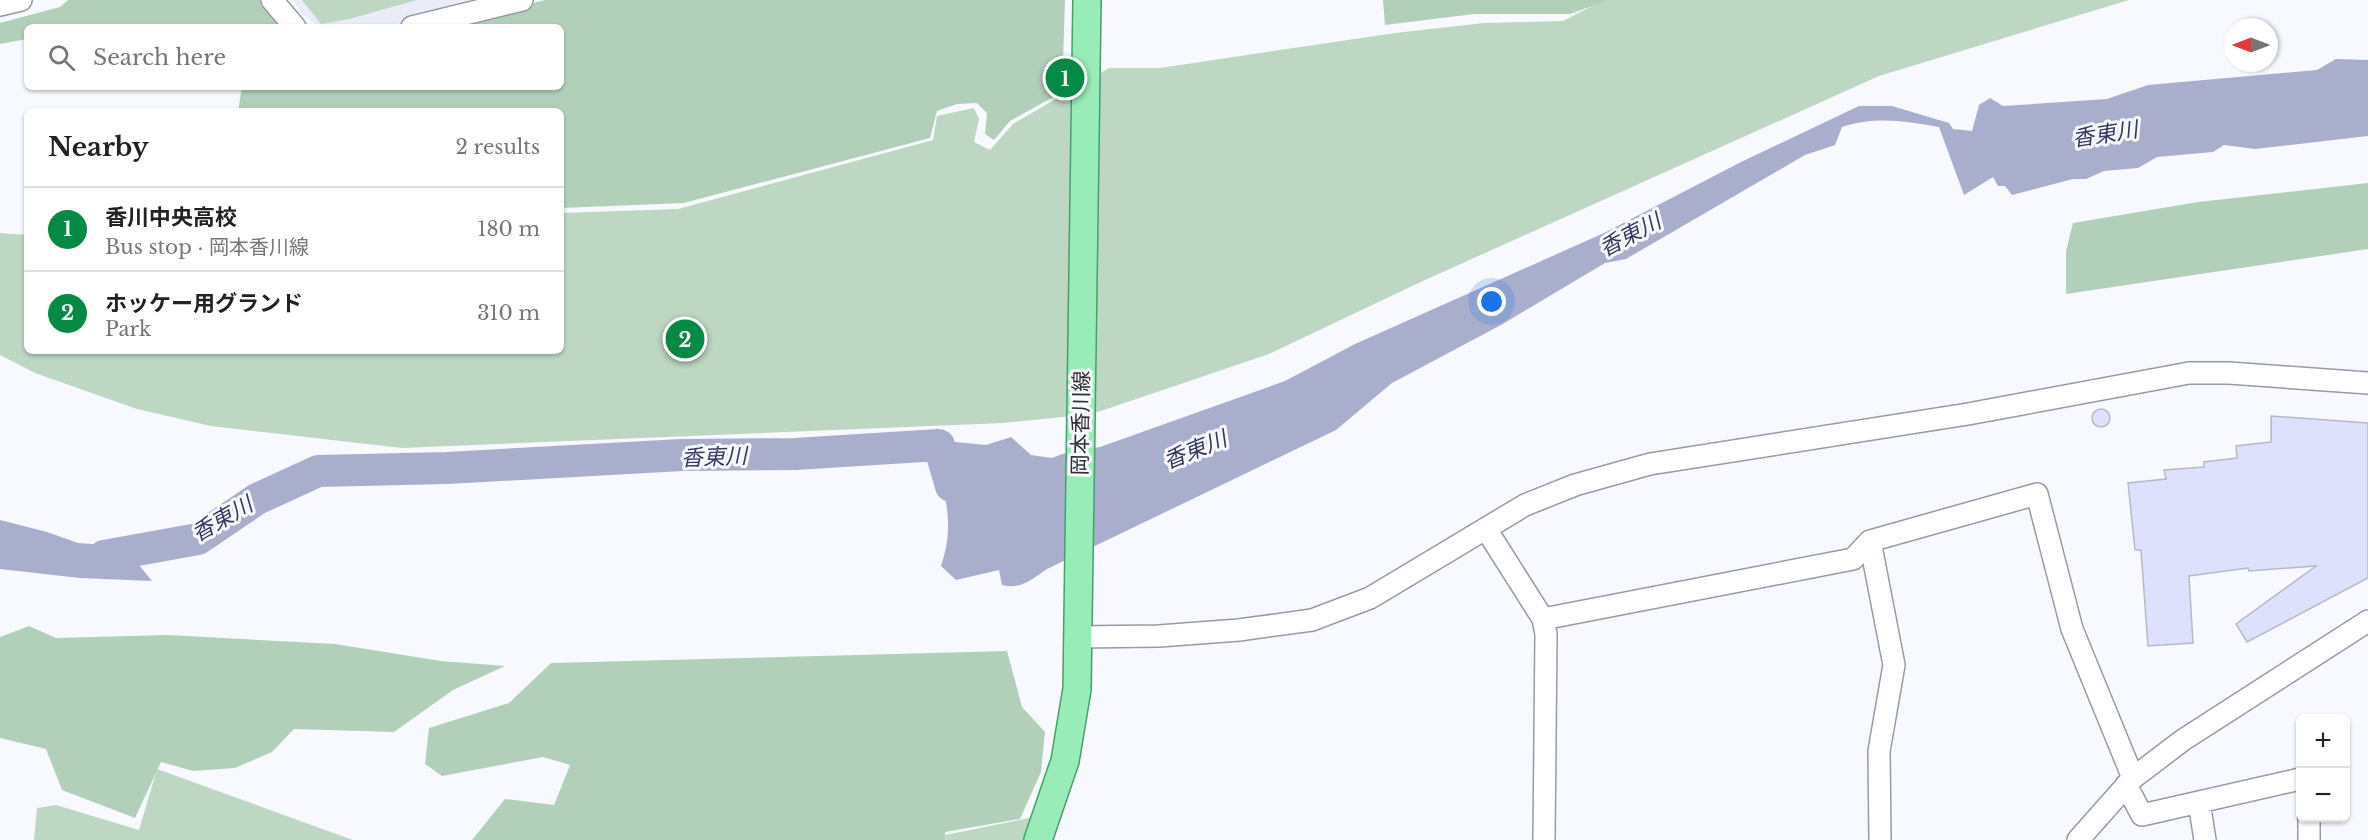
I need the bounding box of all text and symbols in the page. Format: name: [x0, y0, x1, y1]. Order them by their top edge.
north arrow: [2224, 18, 2278, 72]
search box: [24, 24, 564, 90]
icon: search: [45, 41, 78, 74]
text: Search here: [93, 44, 226, 71]
pin: 1: [1046, 56, 1084, 100]
water label: 香東川: [2070, 115, 2142, 152]
text: Nearby: [48, 131, 149, 163]
text: 2 results: [456, 135, 540, 159]
text: 香川中央高校: [105, 204, 237, 231]
water label: 香東川: [1595, 207, 1667, 262]
text: 1: [63, 217, 72, 241]
text: 180 m: [477, 217, 540, 241]
text: Bus stop · 岡本香川線: [105, 235, 309, 259]
your location: [1477, 287, 1506, 316]
text: ホッケー用グランド: [105, 290, 303, 317]
text: 2: [61, 301, 74, 325]
text: 310 m: [477, 301, 540, 325]
pin: 2: [666, 316, 704, 362]
text: Park: [105, 317, 151, 341]
street label: 岡本香川線: [1067, 370, 1095, 476]
water label: 香東川: [1159, 424, 1233, 475]
water label: 香東川: [681, 442, 749, 472]
water label: 香東川: [187, 490, 259, 547]
map controls: [2296, 714, 2350, 822]
button: +: [2296, 714, 2350, 768]
button: −: [2296, 768, 2350, 822]

